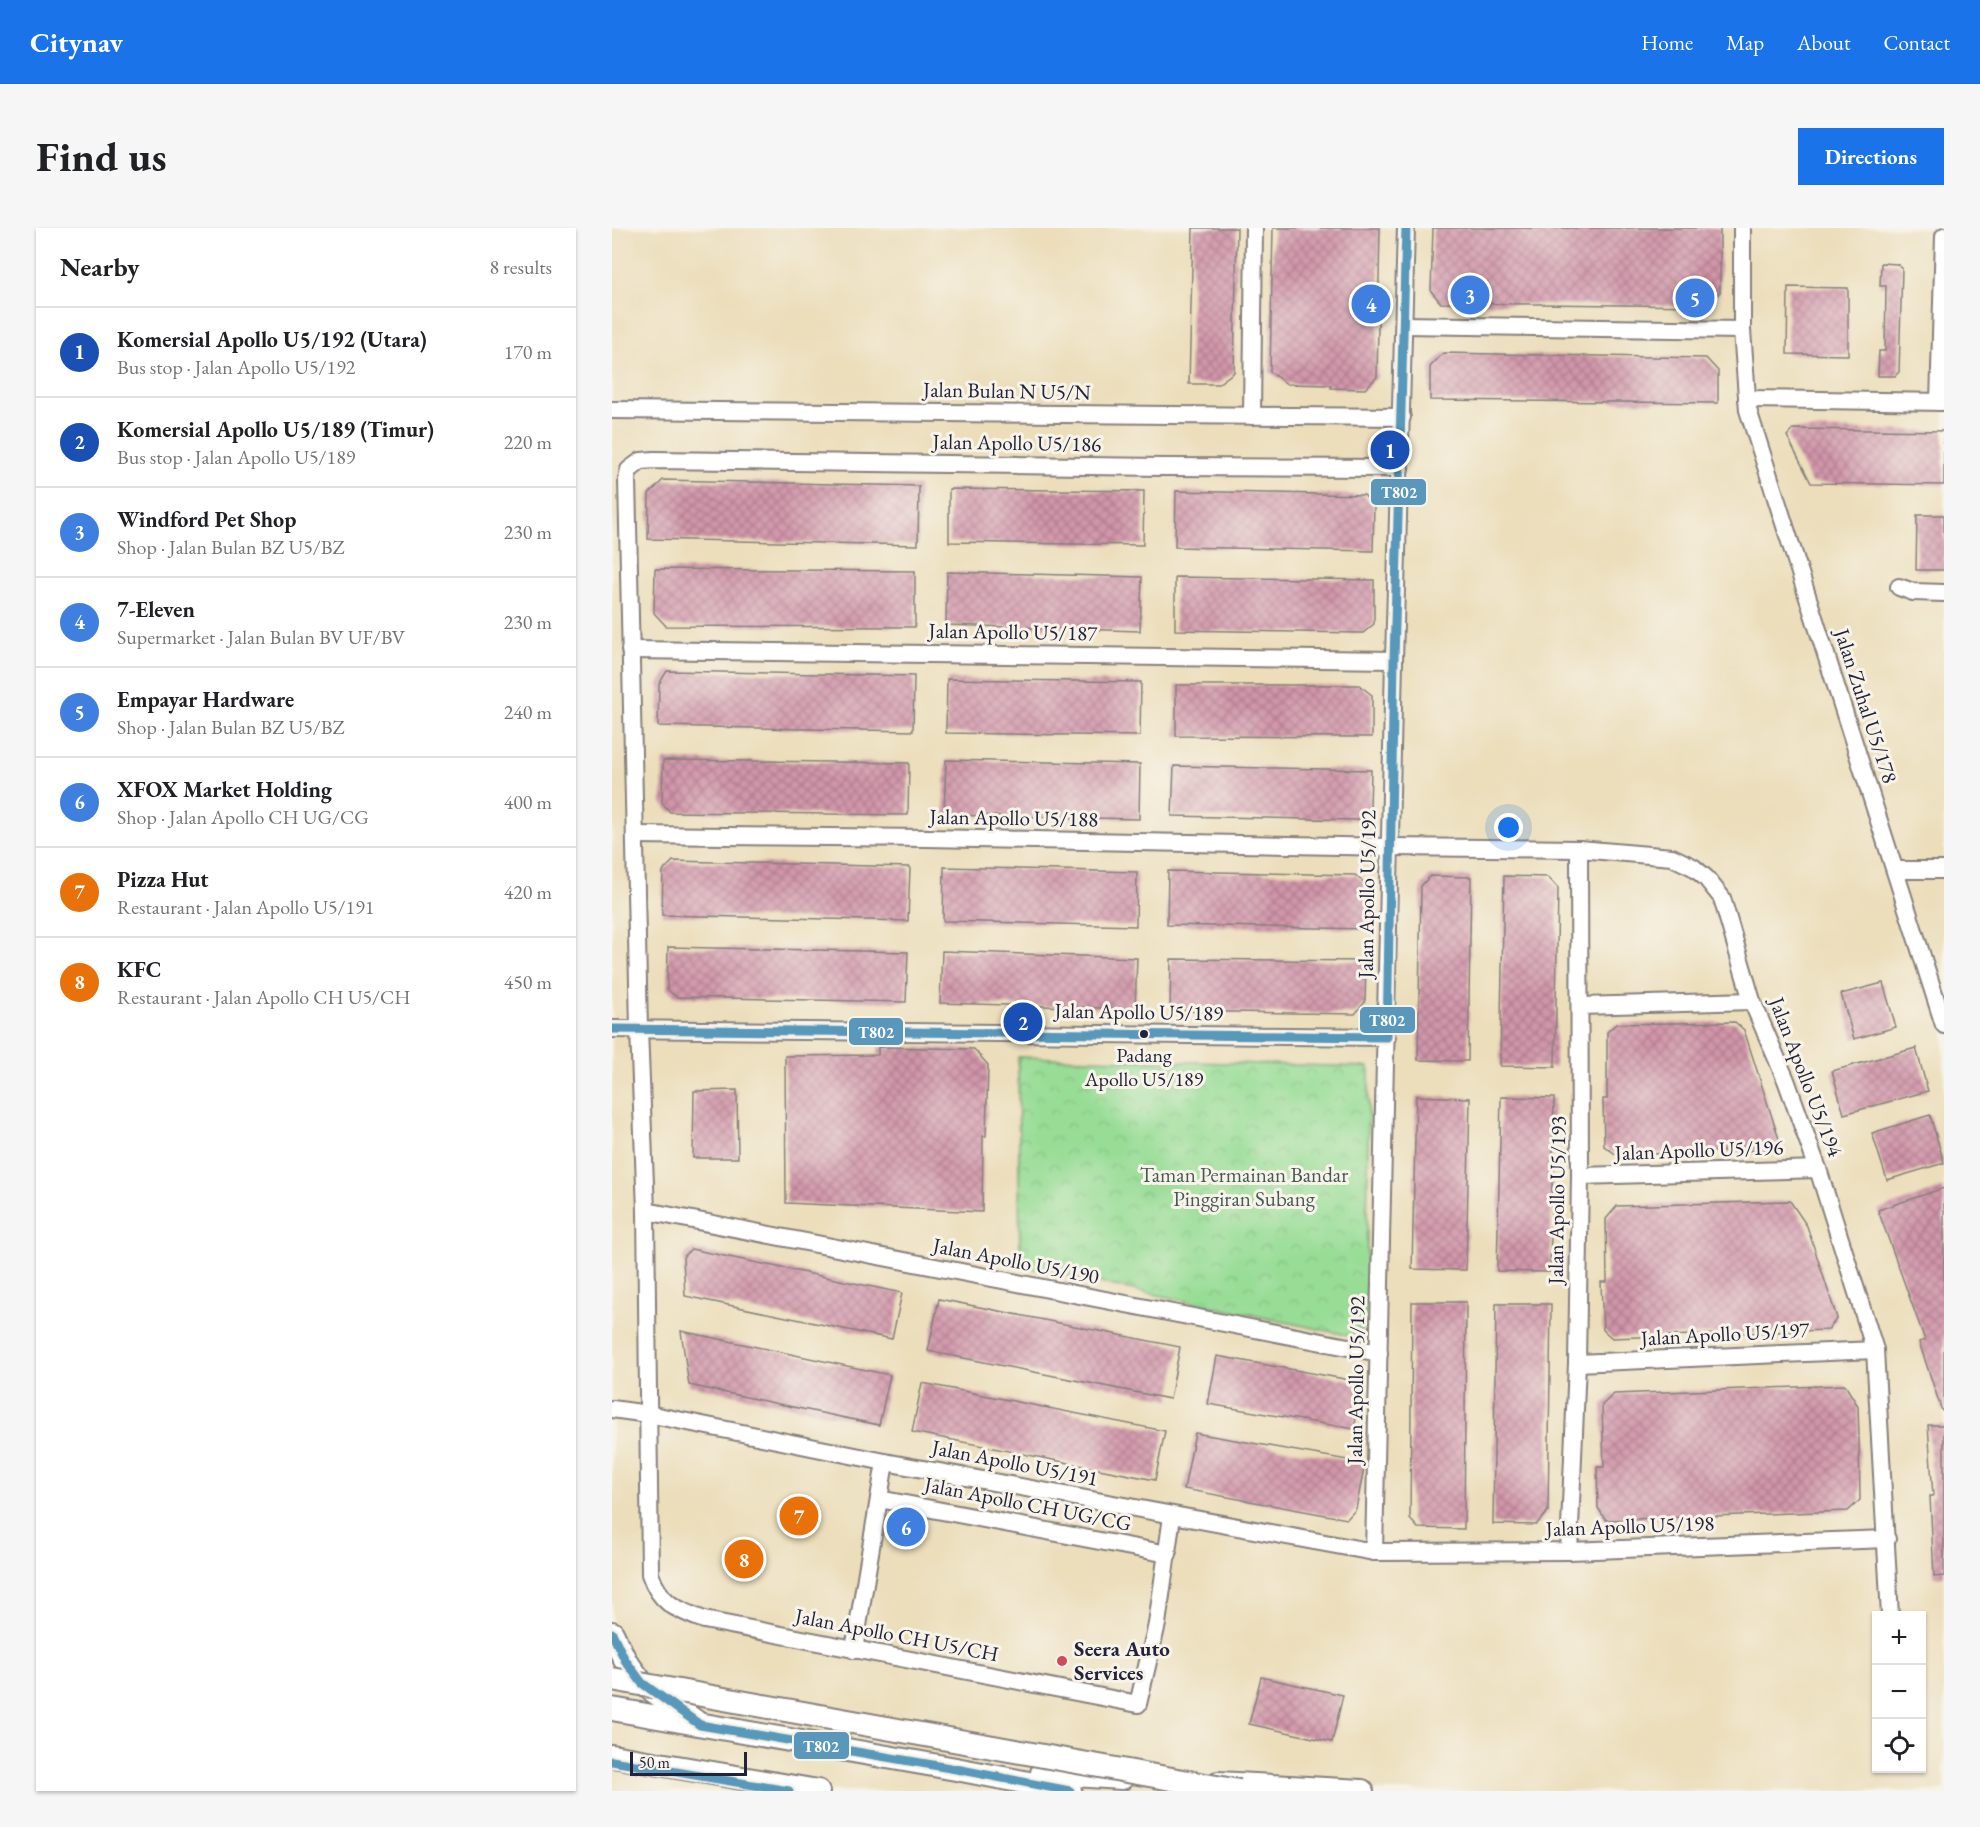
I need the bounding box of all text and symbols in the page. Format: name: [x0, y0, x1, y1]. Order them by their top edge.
text: Citynav: [30, 24, 123, 60]
text: Home: [1641, 29, 1693, 56]
text: Map: [1726, 29, 1764, 56]
text: About: [1797, 29, 1850, 56]
text: Contact: [1883, 29, 1950, 56]
button: Directions: [1798, 128, 1944, 185]
text: Find us: [36, 129, 167, 184]
text: Nearby: [60, 250, 140, 284]
text: 8 results: [489, 254, 552, 280]
pin: 3: [1450, 272, 1490, 318]
pin: 5: [1676, 276, 1714, 320]
pin: 4: [1352, 282, 1390, 326]
text: Komersial Apollo U5/192 (Utara): [117, 325, 427, 354]
text: 1: [74, 339, 85, 365]
text: 170 m: [504, 339, 552, 365]
text: Bus stop · Jalan Apollo U5/192: [117, 354, 355, 380]
street label: Jalan Bulan N U5/N: [921, 376, 1091, 405]
text: Komersial Apollo U5/189 (Timur): [117, 415, 434, 444]
street label: Jalan Apollo U5/186: [930, 427, 1102, 457]
pin: 1: [1370, 428, 1410, 472]
text: 2: [74, 429, 85, 455]
text: 220 m: [504, 429, 552, 455]
text: Bus stop · Jalan Apollo U5/189: [117, 444, 355, 470]
line badge: T802: [1370, 478, 1427, 506]
text: T802: [1381, 482, 1418, 503]
text: Windford Pet Shop: [117, 505, 296, 534]
text: 3: [74, 519, 85, 545]
text: 230 m: [504, 519, 552, 545]
text: Shop · Jalan Bulan BZ U5/BZ: [117, 534, 345, 560]
text: 7-Eleven: [117, 595, 195, 624]
text: 4: [74, 609, 85, 635]
text: 230 m: [504, 609, 552, 635]
street label: Jalan Apollo U5/187: [926, 616, 1098, 646]
street label: Jalan Zuhal U5/178: [1828, 623, 1904, 786]
text: Supermarket · Jalan Bulan BV UF/BV: [117, 624, 405, 650]
text: Empayar Hardware: [117, 685, 294, 714]
text: 5: [74, 699, 85, 725]
text: 240 m: [504, 699, 552, 725]
text: Shop · Jalan Bulan BZ U5/BZ: [117, 714, 345, 740]
text: XFOX Market Holding: [117, 775, 332, 804]
text: 6: [74, 789, 85, 815]
text: 400 m: [504, 789, 552, 815]
street label: Jalan Apollo U5/188: [927, 802, 1099, 832]
text: Shop · Jalan Apollo CH UG/CG: [117, 804, 369, 830]
street label: Jalan Apollo U5/192: [1351, 809, 1381, 981]
your location: [1494, 813, 1523, 842]
text: Pizza Hut: [117, 865, 209, 894]
text: 7: [74, 879, 85, 905]
text: 420 m: [504, 879, 552, 905]
text: Restaurant · Jalan Apollo U5/191: [117, 894, 374, 920]
text: KFC: [117, 955, 161, 984]
text: 8: [74, 969, 85, 995]
text: 450 m: [504, 969, 552, 995]
text: Restaurant · Jalan Apollo CH U5/CH: [117, 984, 410, 1010]
street label: Jalan Apollo U5/194: [1763, 991, 1850, 1161]
street label: Jalan Apollo U5/189: [1052, 996, 1224, 1026]
pin: 2: [1004, 1000, 1042, 1044]
line badge: T802: [1359, 1006, 1416, 1034]
text: T802: [1369, 1010, 1406, 1031]
line badge: T802: [848, 1017, 904, 1046]
text: T802: [858, 1022, 895, 1043]
marker: Padang Apollo U5/189: [1138, 1028, 1150, 1040]
place label: Padang Apollo U5/189: [1084, 1042, 1204, 1092]
street label: Jalan Apollo U5/193: [1541, 1115, 1571, 1287]
street label: Jalan Apollo U5/196: [1612, 1133, 1784, 1166]
park label: Taman Permainan Bandar Pinggiran Subang: [1140, 1161, 1348, 1212]
street label: Jalan Apollo U5/190: [929, 1231, 1101, 1290]
street label: Jalan Apollo U5/192: [1340, 1295, 1370, 1467]
street label: Jalan Apollo U5/197: [1638, 1316, 1811, 1351]
street label: Jalan Apollo U5/191: [928, 1433, 1100, 1492]
street label: Jalan Apollo CH UG/CG: [921, 1470, 1134, 1537]
pin: 7: [780, 1494, 819, 1538]
pin: 6: [886, 1504, 926, 1550]
street label: Jalan Apollo U5/198: [1543, 1509, 1715, 1542]
pin: 8: [724, 1536, 764, 1582]
street label: Jalan Apollo CH U5/CH: [791, 1601, 1001, 1667]
map controls: [1872, 1611, 1926, 1773]
button: +: [1872, 1611, 1926, 1665]
place label: Seera Auto Services: [1074, 1635, 1170, 1686]
marker: Seera Auto Services: [1055, 1654, 1069, 1668]
button: −: [1872, 1665, 1926, 1719]
button: locate: [1872, 1719, 1926, 1773]
line badge: T802: [793, 1731, 850, 1760]
text: T802: [803, 1736, 840, 1757]
scale bar: [630, 1749, 747, 1776]
text: 50 m: [639, 1752, 670, 1773]

